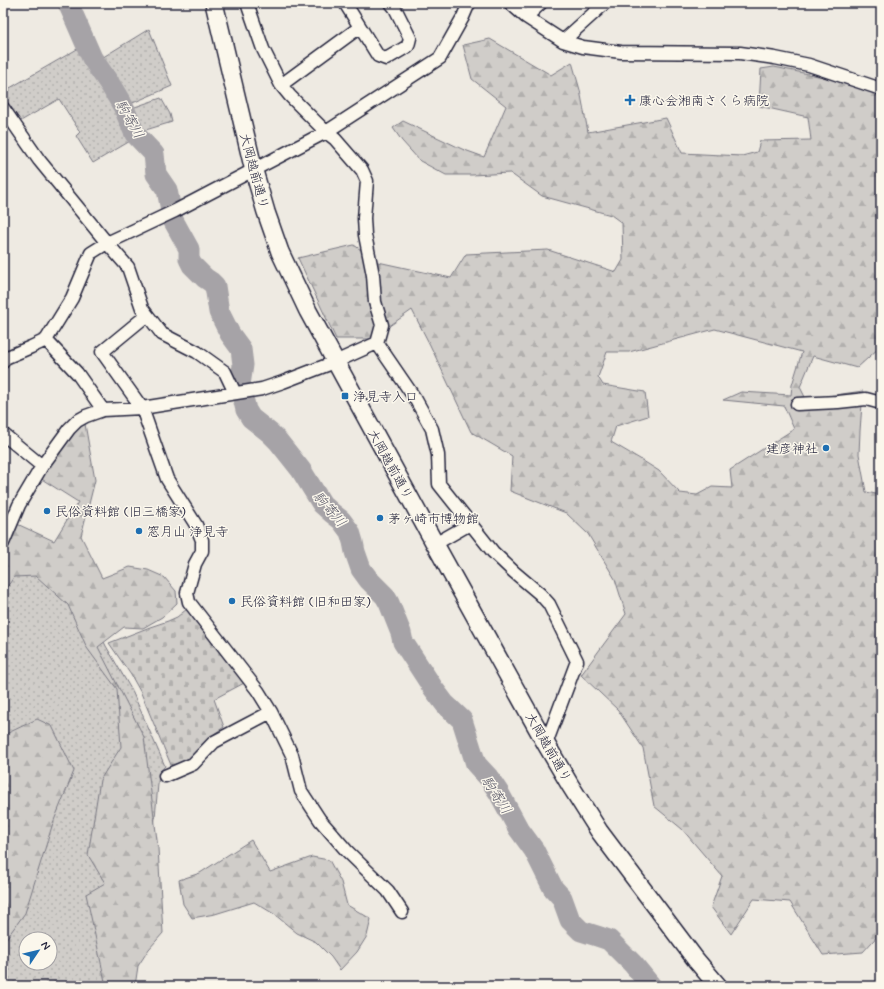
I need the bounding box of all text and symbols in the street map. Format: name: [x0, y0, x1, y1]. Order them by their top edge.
place label: 康心会湘南さくら病院: [639, 93, 769, 110]
marker: 康心会湘南さくら病院: [624, 94, 636, 106]
water label: 駒寄川: [111, 97, 147, 142]
street label: 大岡越前通り: [235, 132, 272, 211]
place label: 浄見寺入口: [353, 389, 418, 406]
marker: 浄見寺入口: [340, 391, 350, 401]
street label: 大岡越前通り: [363, 426, 416, 503]
place label: 建彦神社: [766, 441, 818, 458]
marker: 建彦神社: [821, 443, 831, 453]
water label: 駒寄川: [309, 488, 350, 531]
place label: 民俗資料館 (旧三橋家): [55, 504, 186, 521]
marker: 民俗資料館 (旧三橋家): [42, 506, 52, 516]
place label: 茅ヶ崎市博物館: [388, 511, 479, 528]
marker: 茅ヶ崎市博物館: [375, 513, 385, 523]
place label: 窓月山 浄見寺: [147, 524, 229, 541]
marker: 窓月山 浄見寺: [134, 526, 144, 536]
place label: 民俗資料館 (旧和田家): [240, 594, 371, 611]
marker: 民俗資料館 (旧和田家): [227, 596, 237, 606]
street label: 大岡越前通り: [521, 710, 575, 786]
water label: 駒寄川: [477, 773, 515, 818]
north arrow: [18, 931, 58, 971]
text: N: [38, 939, 53, 953]

